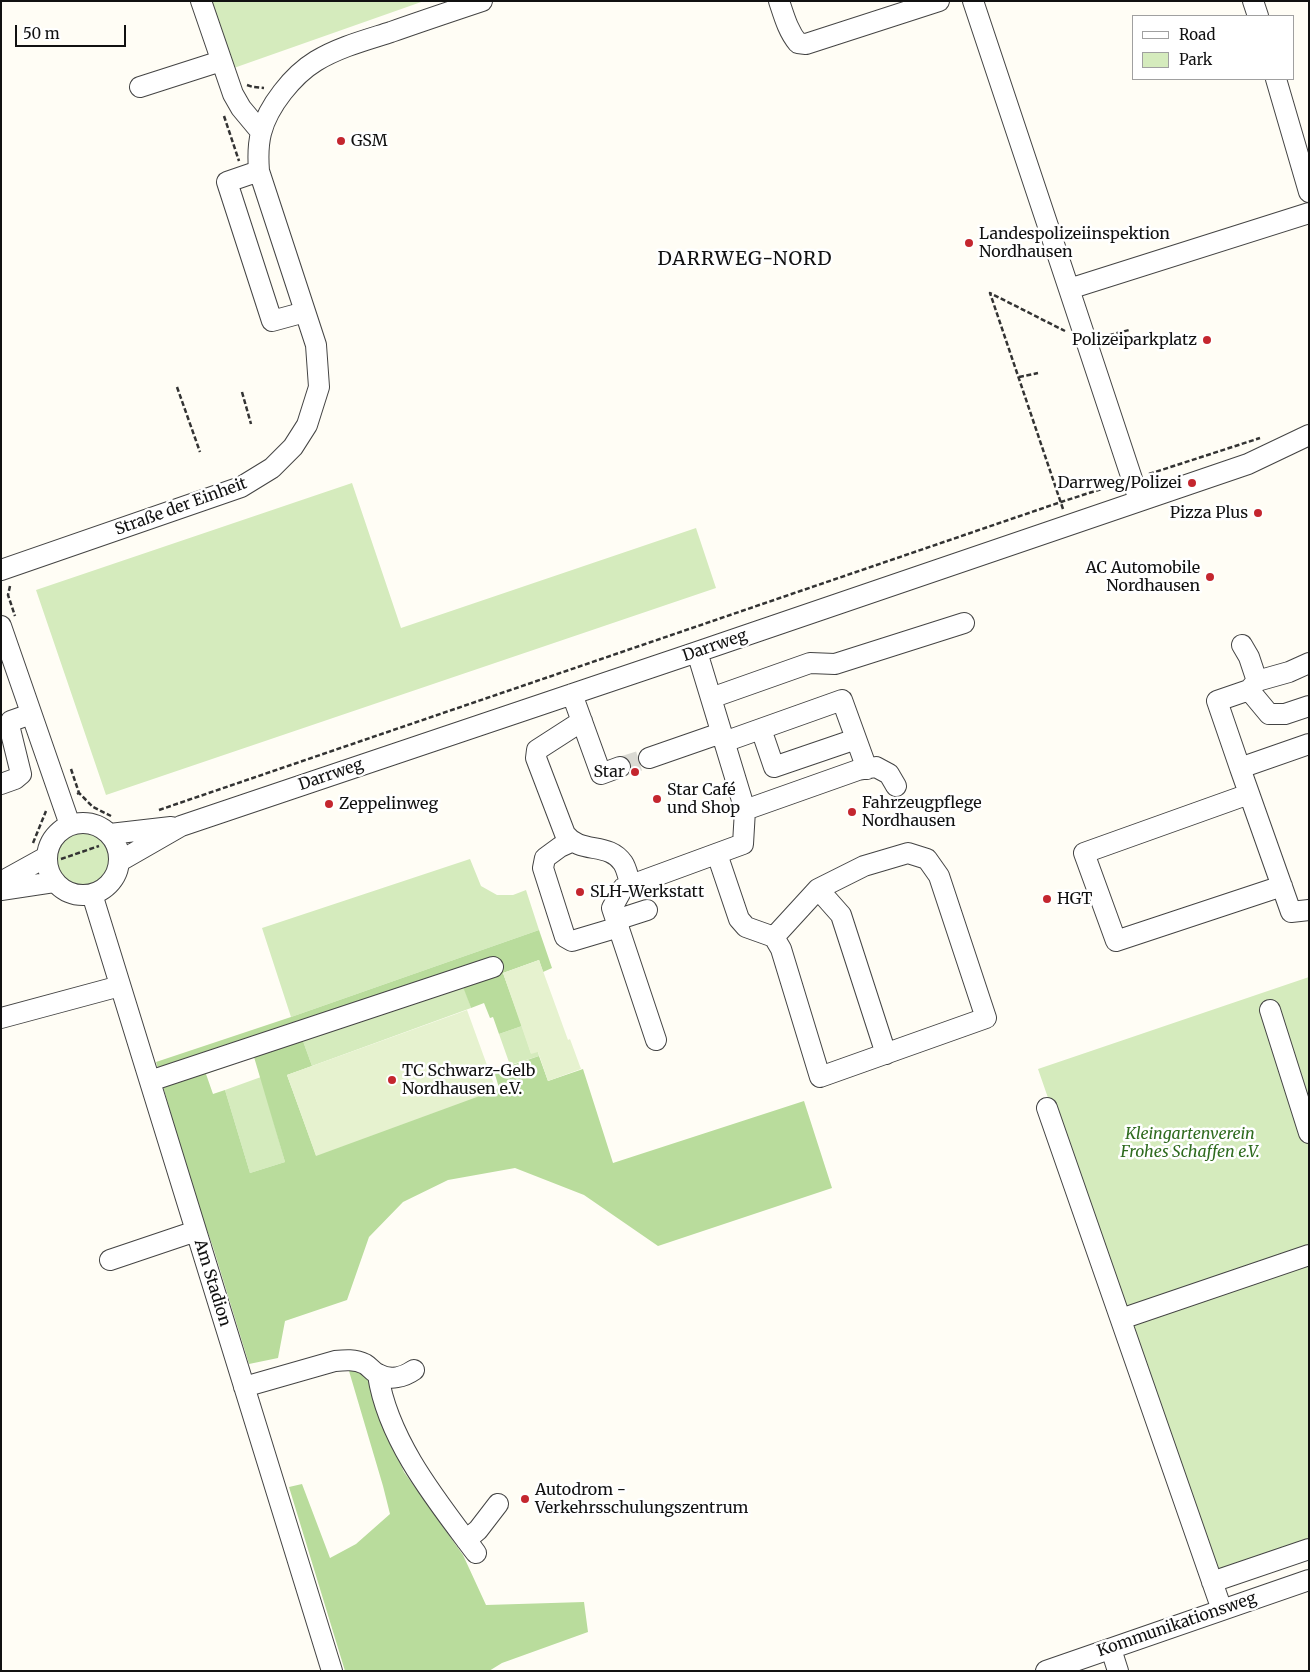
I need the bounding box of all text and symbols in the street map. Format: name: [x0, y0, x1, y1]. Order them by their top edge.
scale bar: [18, 15, 129, 47]
legend: [1132, 15, 1295, 80]
text: 50 m: [23, 24, 60, 43]
text: Road: [1179, 25, 1215, 44]
text: Park: [1179, 50, 1212, 69]
place label: GSM: [351, 131, 388, 151]
marker: GSM: [335, 135, 347, 147]
place label: Landespolizeiinspektion Nordhausen: [979, 224, 1170, 262]
marker: Landespolizeiinspektion Nordhausen: [963, 237, 975, 249]
district label: DARRWEG-NORD: [656, 249, 834, 271]
place label: Polizeiparkplatz: [1072, 330, 1197, 350]
marker: Polizeiparkplatz: [1201, 334, 1213, 346]
place label: Darrweg/Polizei: [1057, 473, 1182, 493]
street label: Straße der Einheit: [112, 474, 250, 540]
marker: Darrweg/Polizei: [1186, 477, 1198, 489]
place label: Pizza Plus: [1170, 503, 1248, 523]
marker: Pizza Plus: [1252, 507, 1264, 519]
place label: AC Automobile Nordhausen: [1085, 558, 1200, 596]
marker: AC Automobile Nordhausen: [1204, 571, 1216, 583]
street label: Darrweg: [680, 626, 750, 666]
street label: Darrweg: [296, 755, 366, 795]
place label: Star: [593, 762, 625, 782]
marker: Star: [629, 766, 641, 778]
place label: Star Café und Shop: [667, 780, 740, 818]
marker: Star Café und Shop: [651, 793, 663, 805]
place label: Fahrzeugpflege Nordhausen: [862, 793, 982, 831]
place label: Zeppelinweg: [339, 794, 438, 814]
marker: Zeppelinweg: [323, 798, 335, 810]
marker: Fahrzeugpflege Nordhausen: [846, 806, 858, 818]
place label: SLH-Werkstatt: [590, 882, 704, 902]
marker: SLH-Werkstatt: [574, 886, 586, 898]
place label: HGT: [1057, 889, 1092, 909]
marker: HGT: [1041, 893, 1053, 905]
place label: TC Schwarz-Gelb Nordhausen e.V.: [402, 1061, 535, 1099]
marker: TC Schwarz-Gelb Nordhausen e.V.: [386, 1074, 398, 1086]
park label: Kleingartenverein Frohes Schaffen e.V.: [1120, 1124, 1260, 1162]
street label: Am Stadion: [190, 1237, 234, 1329]
place label: Autodrom - Verkehrsschulungszentrum: [535, 1480, 748, 1518]
marker: Autodrom - Verkehrsschulungszentrum: [519, 1493, 531, 1505]
street label: Kommunikationsweg: [1095, 1589, 1259, 1661]

